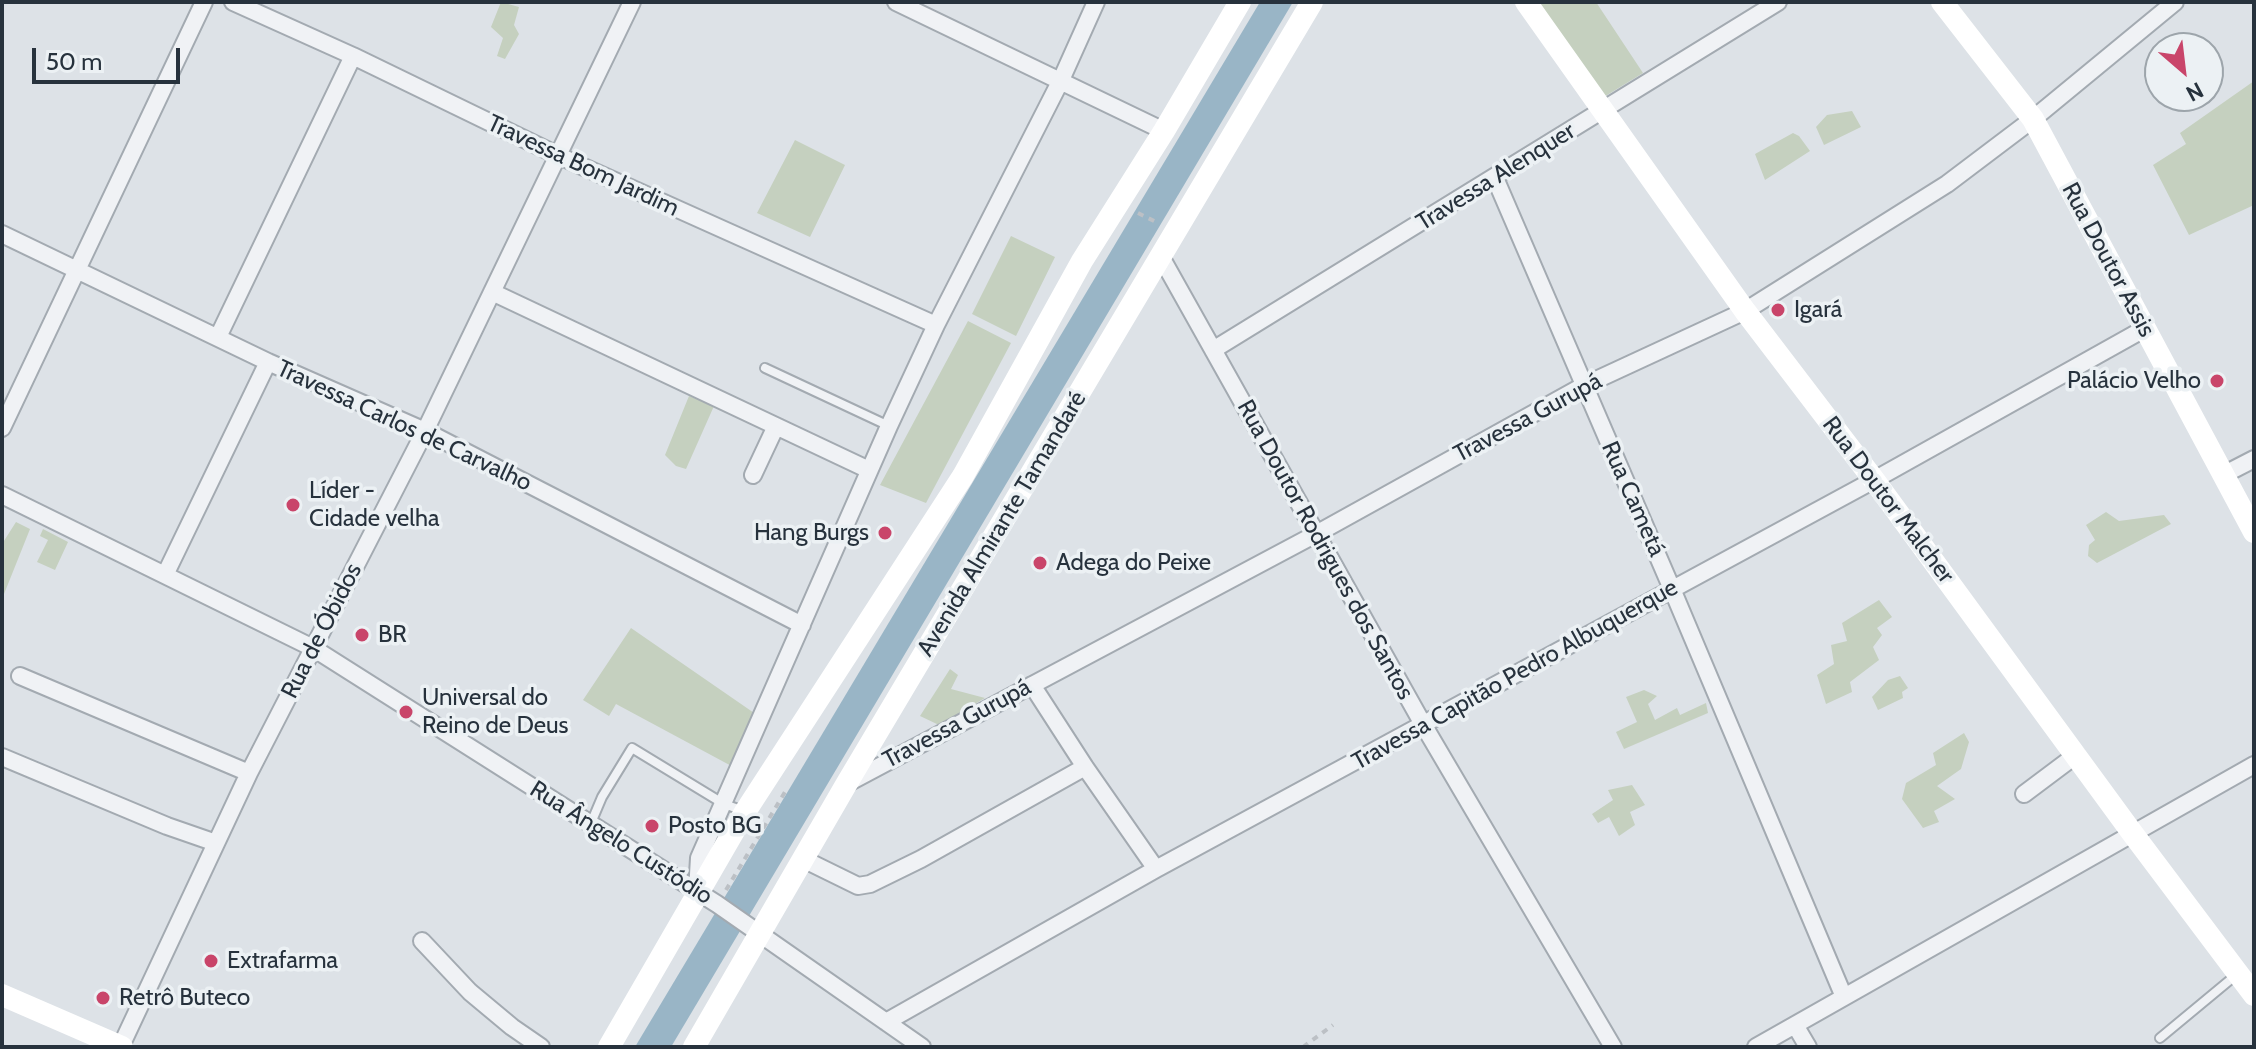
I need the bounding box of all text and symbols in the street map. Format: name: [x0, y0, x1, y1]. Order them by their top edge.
scale bar: [36, 32, 184, 82]
north arrow: [2144, 32, 2224, 112]
text: 50 m: [46, 47, 102, 76]
text: N: [2181, 76, 2208, 107]
street label: Travessa Bom Jardim: [483, 109, 683, 223]
street label: Travessa Alenquer: [1411, 117, 1581, 237]
street label: Rua Doutor Assis: [2055, 178, 2161, 342]
place label: Igará: [1794, 296, 1842, 324]
marker: Igará: [1769, 301, 1787, 319]
street label: Travessa Carlos de Carvalho: [272, 354, 536, 498]
street label: Travessa Gurupá: [1449, 367, 1607, 469]
place label: Palácio Velho: [2067, 367, 2201, 395]
marker: Palácio Velho: [2208, 372, 2226, 390]
street label: Avenida Almirante Tamandaré: [911, 386, 1093, 662]
street label: Rua Doutor Rodrigues dos Santos: [1230, 395, 1420, 705]
street label: Rua Doutor Malcher: [1816, 411, 1960, 589]
street label: Rua Cametá: [1595, 437, 1671, 561]
place label: Líder - Cidade velha: [309, 477, 440, 533]
marker: Líder - Cidade velha: [284, 496, 302, 514]
place label: Hang Burgs: [754, 519, 869, 547]
marker: Hang Burgs: [876, 524, 894, 542]
place label: Adega do Peixe: [1056, 549, 1211, 577]
marker: Adega do Peixe: [1031, 554, 1049, 572]
street label: Rua de Óbidos: [276, 559, 368, 703]
street label: Travessa Capitão Pedro Albuquerque: [1347, 573, 1683, 777]
place label: BR: [378, 621, 407, 649]
marker: BR: [353, 626, 371, 644]
street label: Travessa Gurupá: [878, 673, 1036, 775]
place label: Universal do Reino de Deus: [422, 684, 569, 740]
marker: Universal do Reino de Deus: [397, 703, 415, 721]
street label: Rua Ângelo Custódio: [524, 775, 718, 911]
place label: Posto BG: [668, 812, 762, 840]
marker: Posto BG: [643, 817, 661, 835]
place label: Extrafarma: [227, 947, 338, 975]
marker: Extrafarma: [202, 952, 220, 970]
place label: Retrô Buteco: [119, 984, 250, 1012]
marker: Retrô Buteco: [94, 989, 112, 1007]

